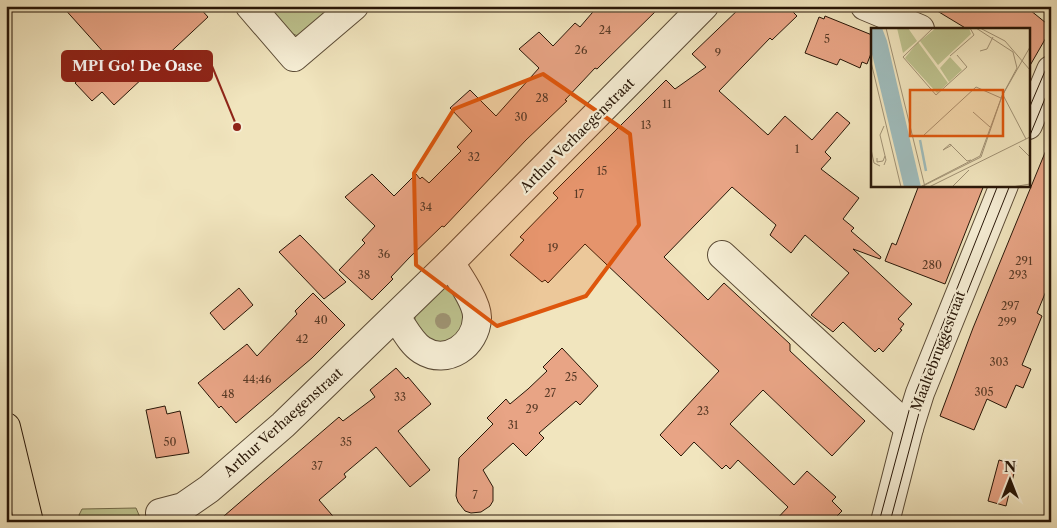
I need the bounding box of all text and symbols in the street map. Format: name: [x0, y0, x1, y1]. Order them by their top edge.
house number: 24: [599, 23, 611, 37]
inset map: [871, 28, 1030, 186]
house number: 5: [824, 32, 830, 46]
house number: 26: [575, 43, 588, 57]
house number: 9: [715, 46, 721, 60]
callout: MPI Go! De Oase: [62, 51, 212, 81]
text: MPI Go! De Oase: [72, 56, 202, 75]
street label: Arthur Verhaegenstraat: [515, 74, 638, 197]
house number: 28: [536, 91, 548, 105]
house number: 11: [662, 97, 672, 111]
house number: 30: [514, 110, 528, 124]
house number: 13: [641, 118, 651, 132]
house number: 1: [795, 142, 800, 156]
house number: 32: [468, 150, 480, 164]
house number: 15: [597, 164, 607, 178]
house number: 17: [574, 187, 585, 201]
house number: 34: [420, 200, 432, 214]
house number: 19: [547, 241, 559, 255]
house number: 36: [378, 247, 391, 261]
house number: 291: [1015, 254, 1033, 268]
house number: 280: [922, 258, 942, 272]
house number: 38: [358, 268, 370, 282]
house number: 293: [1009, 268, 1027, 282]
street label: Maaltebruggestraat: [907, 288, 969, 414]
house number: 297: [1001, 299, 1020, 313]
house number: 40: [314, 313, 328, 327]
house number: 299: [997, 315, 1017, 329]
house number: 42: [296, 332, 308, 346]
house number: 303: [989, 355, 1009, 369]
street label: Arthur Verhaegenstraat: [219, 364, 346, 481]
house number: 25: [565, 370, 577, 384]
house number: 44;46: [243, 372, 272, 386]
house number: 305: [974, 385, 994, 399]
house number: 27: [544, 386, 556, 400]
house number: 48: [222, 387, 234, 401]
house number: 33: [394, 390, 406, 404]
house number: 29: [526, 402, 538, 416]
house number: 23: [697, 404, 709, 418]
house number: 31: [508, 418, 519, 432]
house number: 50: [164, 435, 176, 449]
house number: 35: [340, 435, 352, 449]
north arrow: [984, 456, 1034, 506]
text: N: [1004, 458, 1016, 476]
house number: 37: [311, 459, 323, 473]
house number: 7: [472, 488, 478, 502]

